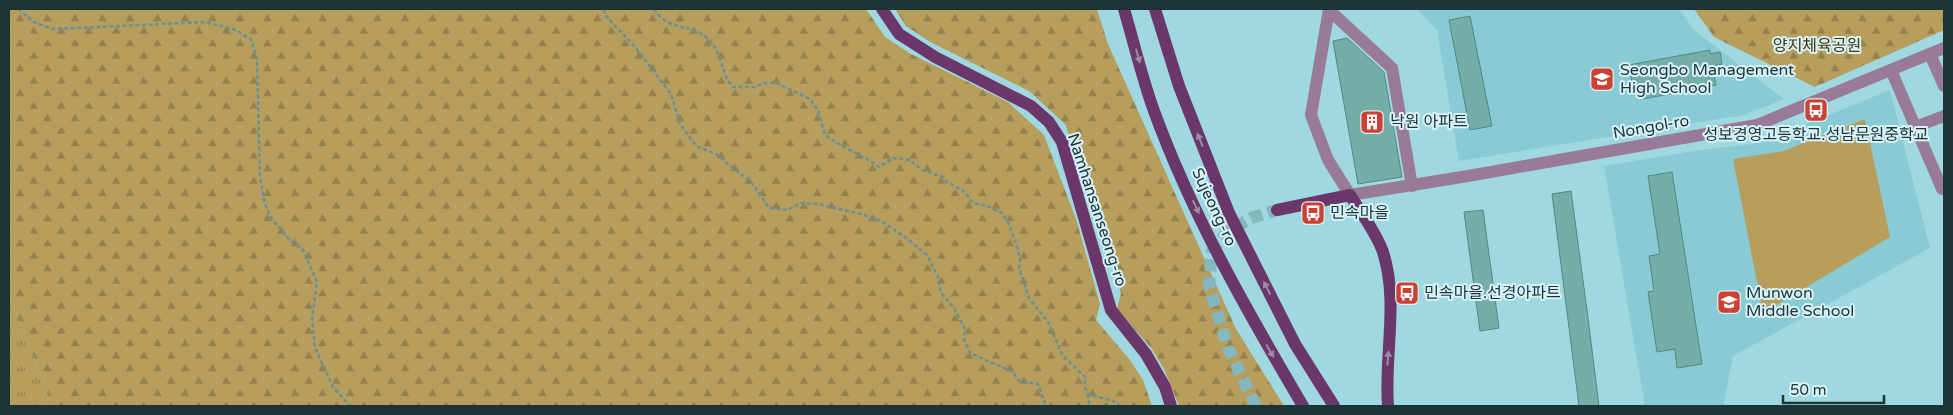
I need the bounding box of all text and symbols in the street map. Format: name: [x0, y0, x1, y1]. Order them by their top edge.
park label: 양지체육공원: [1773, 36, 1861, 56]
one-way arrow: [1134, 48, 1142, 63]
place label: Seongbo Management High School: [1620, 60, 1794, 98]
school or university icon: Seongbo Management High School: [1589, 66, 1615, 92]
bus stop icon: 성보경영고등학교.성남문원중학교: [1803, 97, 1829, 123]
building icon: 낙원 아파트: [1359, 109, 1385, 135]
street label: Nongol-ro: [1611, 110, 1691, 144]
place label: 낙원 아파트: [1390, 112, 1468, 132]
place label: 성보경영고등학교.성남문원중학교: [1704, 125, 1928, 145]
street label: Namhansanseong-ro: [1063, 131, 1131, 289]
one-way arrow: [1196, 132, 1204, 147]
street label: Sujeong-ro: [1187, 165, 1241, 249]
one-way arrow: [1192, 200, 1200, 214]
bus stop icon: 민속마을: [1300, 200, 1326, 226]
place label: 민속마을: [1330, 203, 1389, 223]
bus stop icon: 민속마을.선경아파트: [1394, 280, 1420, 306]
one-way arrow: [1263, 281, 1271, 295]
place label: 민속마을.선경아파트: [1424, 283, 1561, 303]
place label: Munwon Middle School: [1746, 283, 1854, 321]
school or university icon: Munwon Middle School: [1716, 289, 1742, 315]
one-way arrow: [1266, 345, 1275, 358]
one-way arrow: [1384, 349, 1392, 365]
scale bar: [1783, 372, 1884, 404]
text: 50 m: [1790, 381, 1827, 399]

